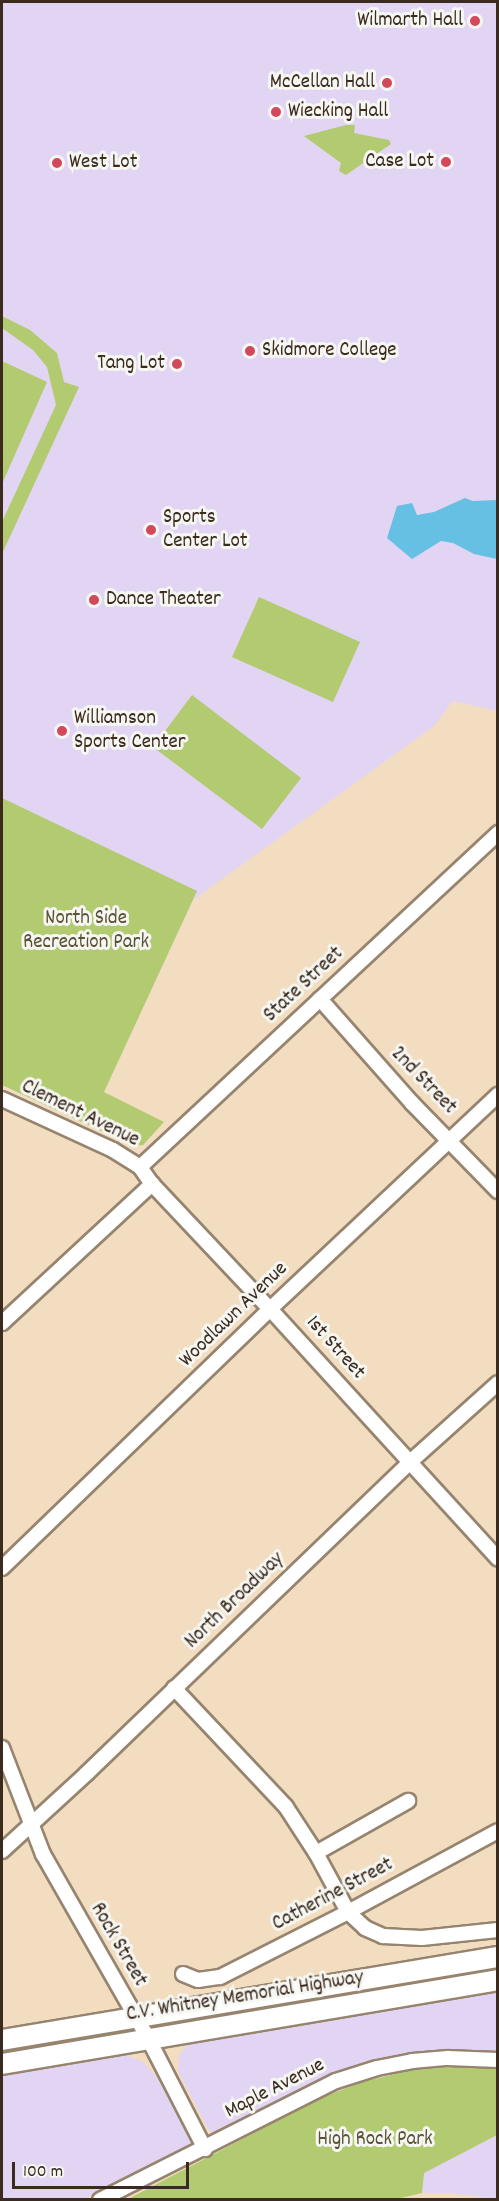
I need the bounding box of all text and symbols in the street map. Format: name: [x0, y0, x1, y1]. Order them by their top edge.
place label: Wilmarth Hall: [357, 8, 463, 34]
marker: Wilmarth Hall: [468, 14, 482, 28]
place label: McCellan Hall: [270, 70, 375, 96]
marker: McCellan Hall: [380, 76, 394, 90]
place label: Wiecking Hall: [288, 99, 388, 125]
marker: Wiecking Hall: [269, 105, 283, 119]
place label: Case Lot: [365, 149, 434, 175]
place label: West Lot: [69, 150, 137, 176]
marker: Case Lot: [439, 155, 453, 169]
marker: West Lot: [50, 156, 64, 170]
place label: Skidmore College: [262, 338, 397, 364]
marker: Skidmore College: [243, 344, 257, 358]
place label: Tang Lot: [97, 351, 165, 377]
marker: Tang Lot: [170, 357, 184, 371]
place label: Sports Center Lot: [163, 505, 248, 555]
marker: Sports Center Lot: [144, 523, 158, 537]
place label: Dance Theater: [106, 587, 221, 613]
marker: Dance Theater: [87, 593, 101, 607]
place label: Williamson Sports Center: [74, 706, 186, 756]
marker: Williamson Sports Center: [55, 724, 69, 738]
park label: North Side Recreation Park: [23, 906, 149, 956]
street label: State Street: [259, 942, 349, 1028]
street label: 2nd Street: [385, 1042, 461, 1120]
street label: Clement Avenue: [17, 1075, 143, 1153]
street label: Woodlawn Avenue: [175, 1257, 293, 1373]
street label: 1st Street: [300, 1311, 370, 1385]
street label: North Broadway: [180, 1547, 290, 1655]
street label: Catherine Street: [268, 1853, 398, 1937]
street label: Rock Street: [84, 1899, 152, 1991]
street label: C.V. Whitney Memorial Highway: [125, 1966, 365, 2028]
street label: Maple Avenue: [221, 2053, 329, 2125]
park label: High Rock Park: [317, 2127, 433, 2153]
scale bar: [15, 2150, 192, 2188]
text: 100 m: [23, 2160, 63, 2185]

